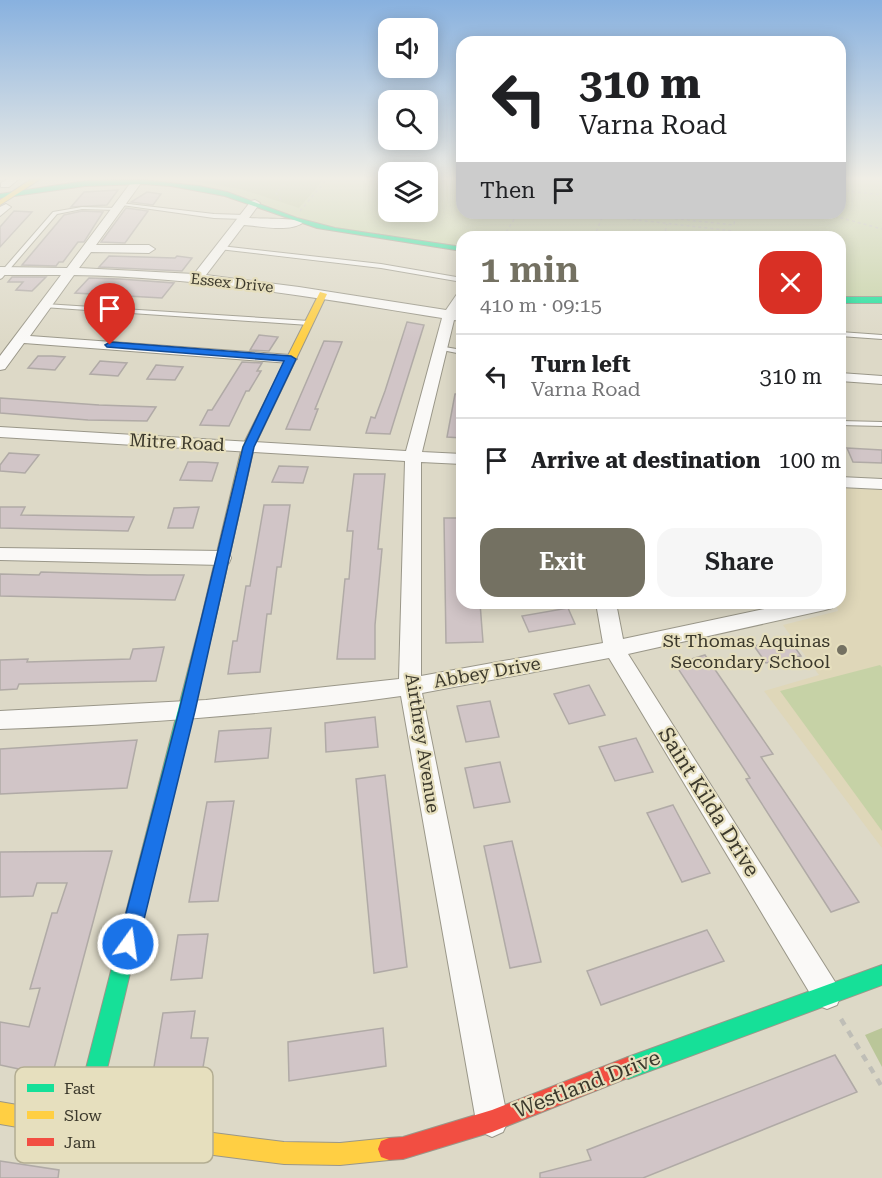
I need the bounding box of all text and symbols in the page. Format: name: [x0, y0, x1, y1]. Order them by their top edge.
map controls: [378, 18, 438, 222]
button: sound: [378, 18, 438, 78]
text: 310 m: [579, 59, 701, 108]
icon: left: [480, 60, 558, 138]
button: search: [378, 90, 438, 150]
text: Varna Road: [579, 109, 727, 141]
button: layers: [378, 162, 438, 222]
icon: arrive: [547, 174, 580, 207]
text: Then: [480, 178, 535, 203]
text: 1 min: [480, 249, 579, 291]
button: close: [759, 251, 822, 314]
street label: Essex Drive: [190, 270, 274, 296]
pin: [84, 283, 135, 345]
icon: arrive: [93, 292, 126, 325]
text: 410 m · 09:15: [480, 293, 602, 317]
text: Turn left: [531, 352, 631, 377]
icon: left: [480, 360, 513, 393]
text: 310 m: [759, 364, 822, 389]
text: Varna Road: [531, 377, 641, 401]
street label: Mitre Road: [129, 429, 226, 455]
icon: arrive: [480, 444, 513, 477]
text: Arrive at destination: [531, 448, 760, 473]
text: 100 m: [778, 448, 841, 473]
button: Exit: [480, 528, 645, 597]
button: Share: [657, 528, 822, 597]
place label: St Thomas Aquinas Secondary School: [663, 630, 830, 672]
marker: St Thomas Aquinas Secondary School: [835, 643, 849, 657]
street label: Abbey Drive: [432, 652, 542, 692]
street label: Airthrey Avenue: [402, 672, 444, 814]
street label: Saint Kilda Drive: [653, 723, 765, 881]
position arrow: [96, 912, 160, 976]
street label: Westland Drive: [510, 1045, 664, 1123]
legend: [15, 1067, 213, 1163]
text: Fast: [64, 1079, 95, 1098]
text: Slow: [64, 1106, 102, 1125]
text: Jam: [64, 1133, 96, 1152]

